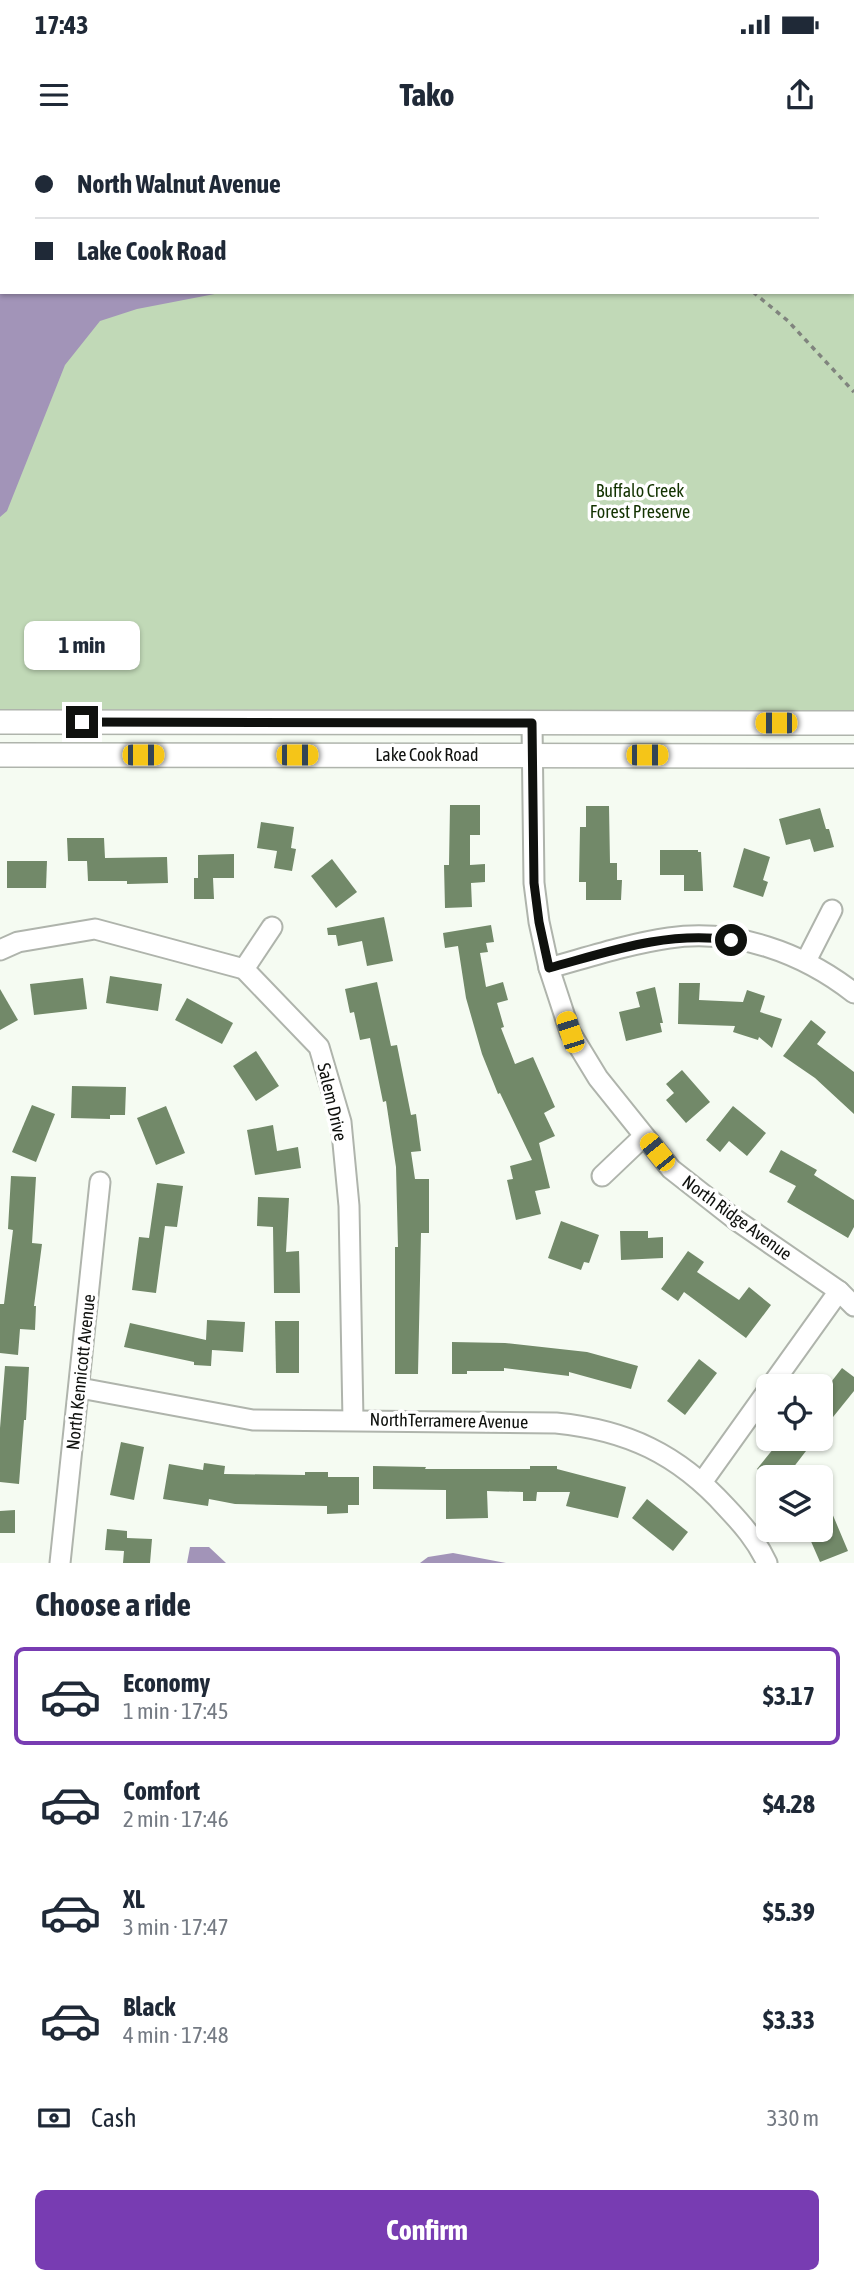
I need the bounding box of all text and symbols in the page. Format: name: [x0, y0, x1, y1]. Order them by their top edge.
text: 17:43: [35, 10, 89, 40]
icon: menu: [35, 76, 73, 114]
text: Tako: [399, 76, 455, 113]
icon: share: [781, 76, 819, 114]
text: North Walnut Avenue: [77, 169, 281, 199]
text: Lake Cook Road: [77, 236, 226, 266]
park label: Buffalo Creek Forest Preserve: [590, 480, 690, 522]
callout: 1 min: [24, 620, 140, 670]
text: 1 min: [59, 632, 105, 658]
route end: [66, 706, 98, 738]
car: [756, 713, 798, 734]
street label: Lake Cook Road: [375, 744, 479, 765]
car: [123, 745, 165, 766]
car: [277, 745, 319, 766]
car: [627, 745, 669, 766]
route start: [715, 924, 747, 956]
car: [554, 1009, 587, 1055]
street label: Salem Drive: [313, 1061, 352, 1143]
car: [636, 1129, 679, 1175]
street label: North Ridge Avenue: [678, 1171, 796, 1264]
street label: North Kennicott Avenue: [62, 1293, 99, 1451]
map controls: [756, 1374, 833, 1542]
button: locate: [756, 1374, 833, 1451]
street label: NorthTerramere Avenue: [370, 1409, 529, 1432]
button: layers: [756, 1465, 833, 1542]
text: Choose a ride: [35, 1586, 191, 1623]
icon: car: [39, 1665, 102, 1728]
text: Economy: [123, 1668, 210, 1698]
text: $3.17: [763, 1681, 815, 1711]
text: 1 min · 17:45: [123, 1698, 229, 1724]
icon: car: [39, 1773, 102, 1836]
text: Comfort: [123, 1776, 200, 1806]
text: $4.28: [763, 1789, 815, 1819]
text: 2 min · 17:46: [123, 1806, 229, 1832]
icon: car: [39, 1881, 102, 1944]
text: XL: [123, 1884, 145, 1914]
text: $5.39: [763, 1897, 815, 1927]
text: 3 min · 17:47: [123, 1914, 229, 1940]
icon: car: [39, 1989, 102, 2052]
text: Black: [123, 1992, 175, 2022]
text: $3.33: [763, 2005, 815, 2035]
text: 4 min · 17:48: [123, 2022, 229, 2048]
icon: cash: [35, 2099, 73, 2137]
text: Cash: [91, 2103, 137, 2133]
text: 330 m: [767, 2105, 819, 2131]
button: Confirm: [35, 2190, 819, 2270]

